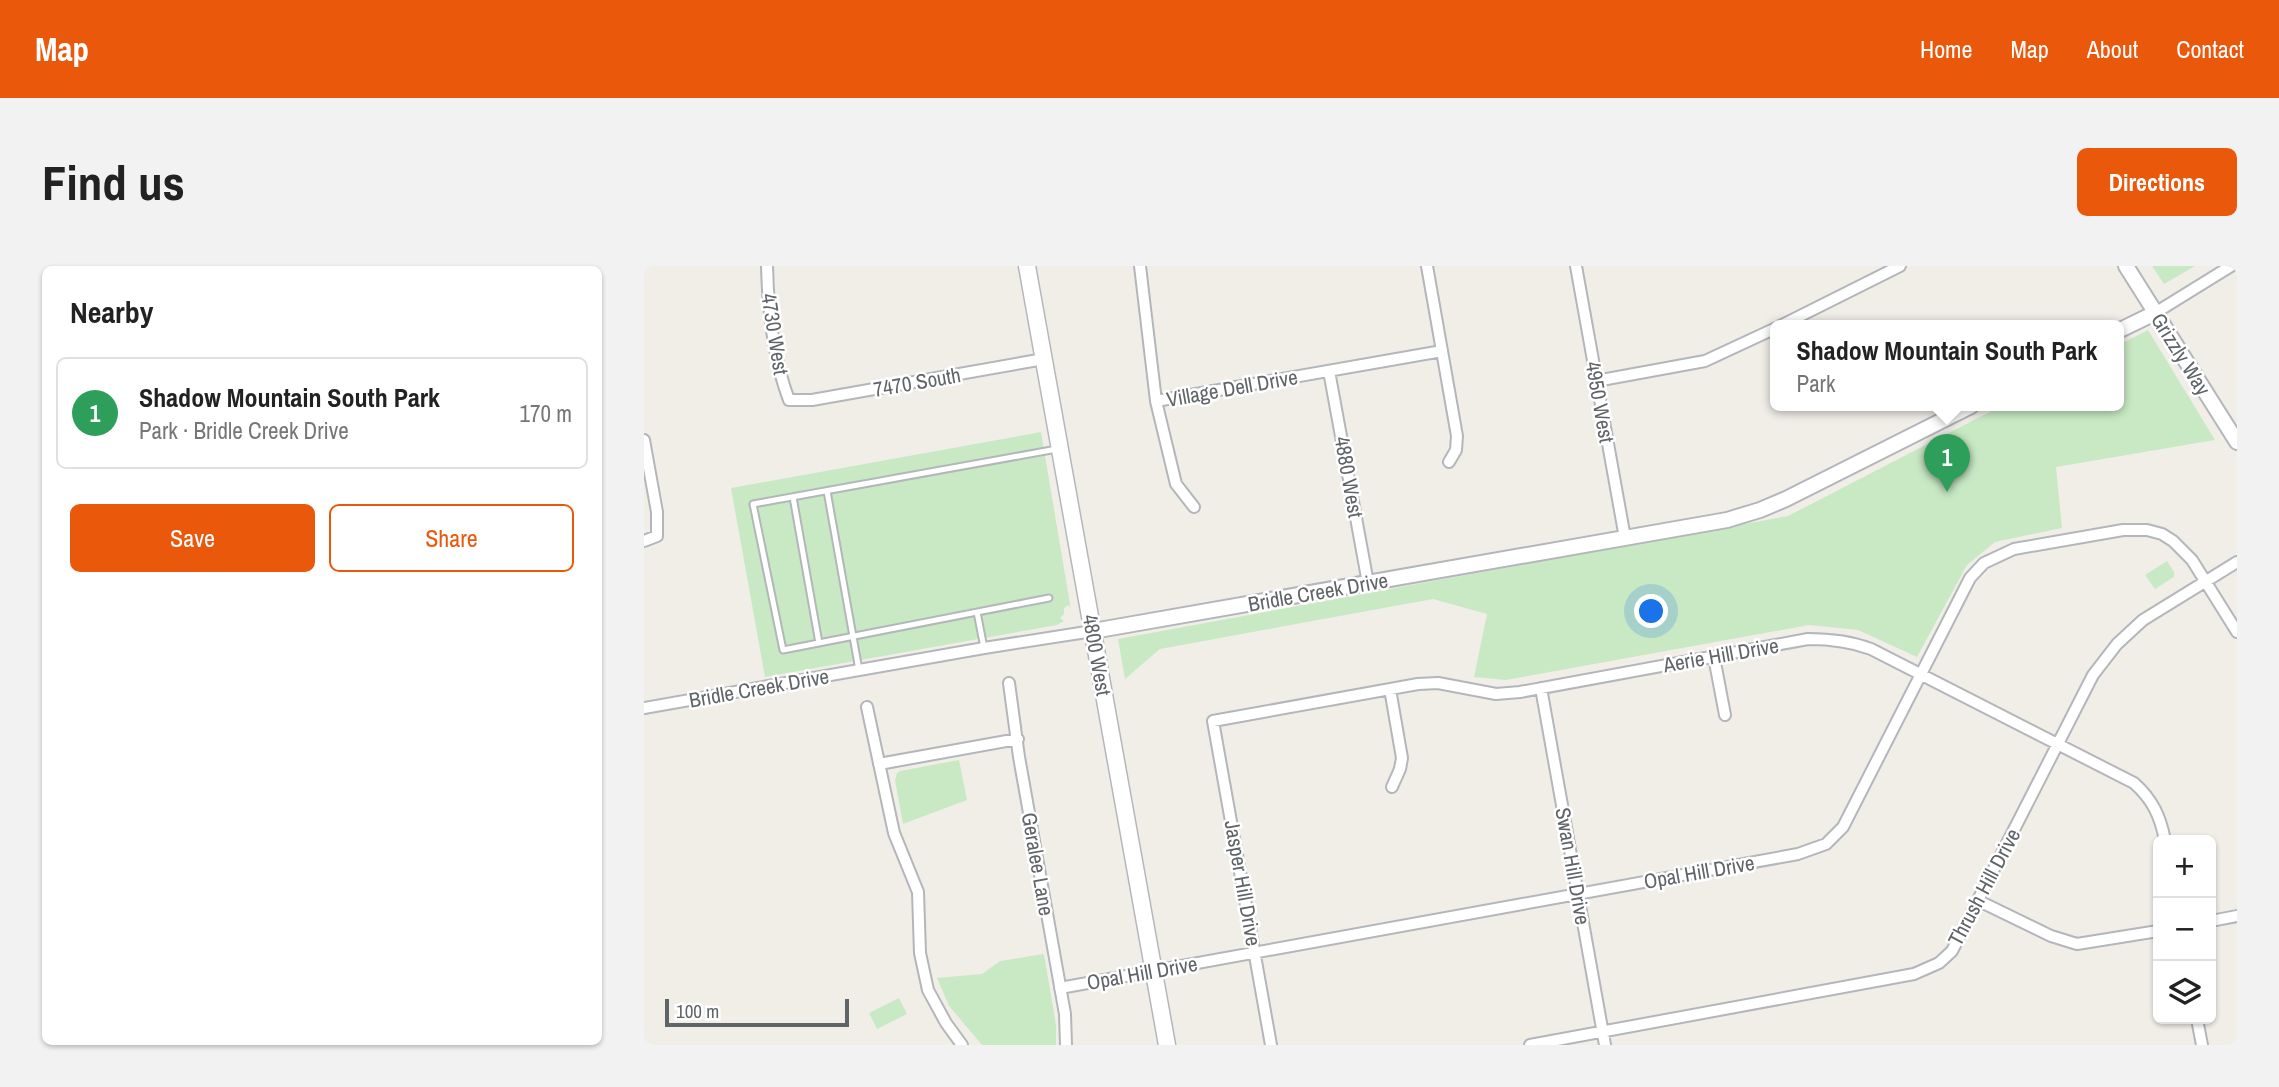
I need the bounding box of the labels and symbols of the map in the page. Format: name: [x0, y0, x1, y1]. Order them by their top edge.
street label: 4730 West: [754, 291, 796, 377]
street label: Grizzly Way: [2144, 307, 2218, 401]
street label: 4950 West: [1579, 359, 1621, 445]
street label: 7470 South: [871, 360, 963, 404]
street label: Village Dell Drive: [1164, 362, 1300, 414]
street label: 4880 West: [1328, 434, 1370, 520]
pin: 1: [1924, 434, 1970, 492]
street label: Bridle Creek Drive: [1246, 565, 1390, 619]
your location: [1634, 594, 1668, 628]
street label: 4800 West: [1076, 612, 1118, 698]
street label: Aerie Hill Drive: [1660, 631, 1781, 680]
street label: Bridle Creek Drive: [687, 661, 831, 715]
street label: Swan Hill Drive: [1548, 805, 1598, 927]
street label: Geralee Lane: [1015, 810, 1061, 918]
street label: Jasper Hill Drive: [1218, 818, 1268, 948]
street label: Thrush Hill Drive: [1941, 823, 2027, 951]
street label: Opal Hill Drive: [1641, 848, 1757, 896]
street label: Opal Hill Drive: [1084, 949, 1200, 997]
scale bar: [665, 996, 849, 1028]

